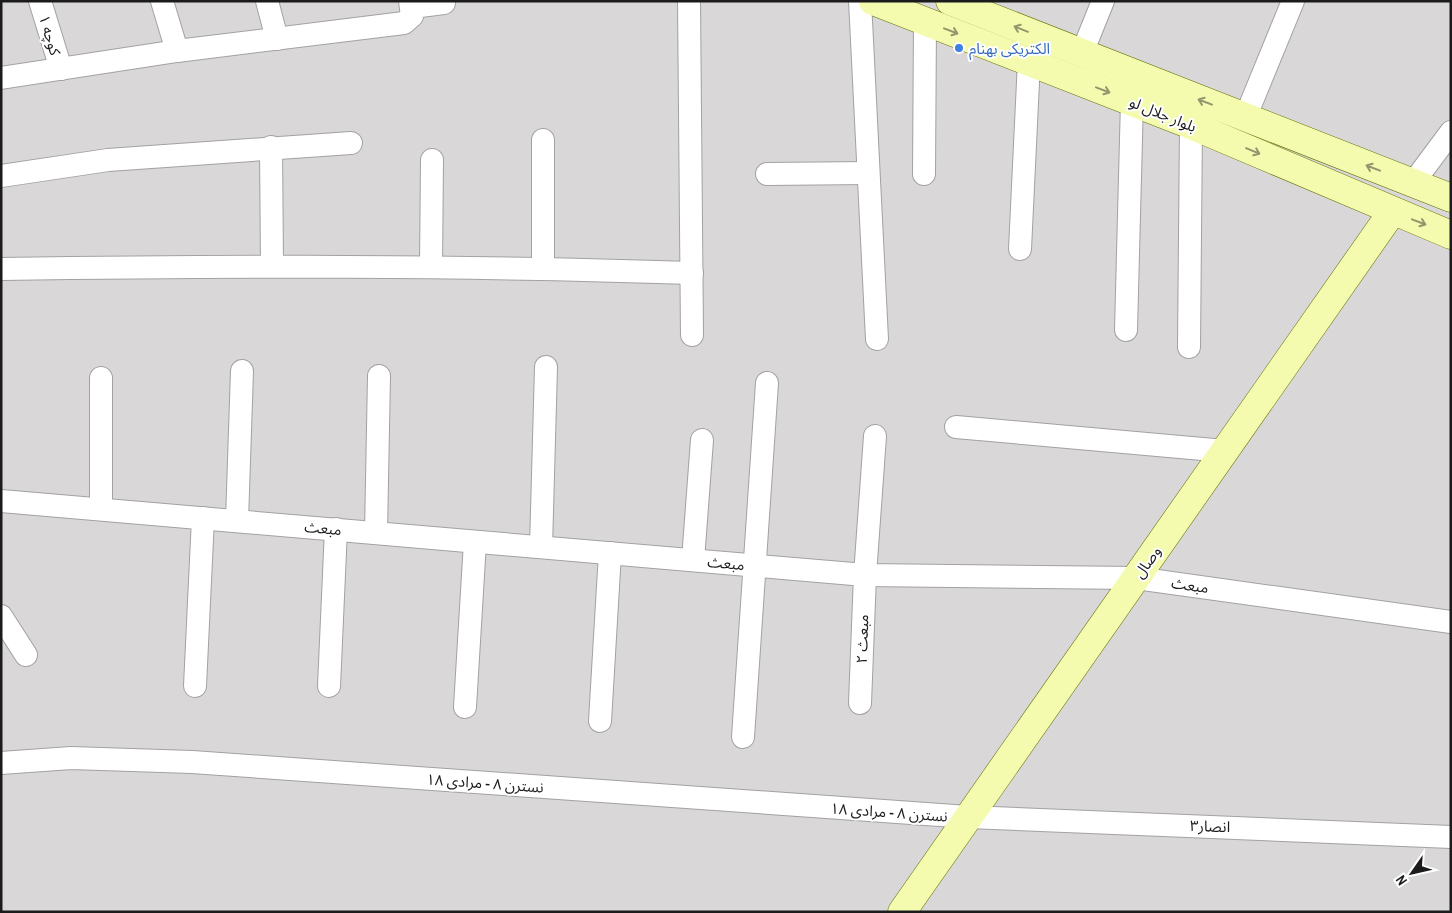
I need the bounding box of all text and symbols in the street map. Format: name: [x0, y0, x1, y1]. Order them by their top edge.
street label: کوچه ۱: [34, 12, 66, 59]
one-way arrow: [1014, 24, 1029, 34]
one-way arrow: [943, 27, 958, 36]
place label: الکتریکی بهنام: [969, 38, 1050, 60]
marker: الکتریکی بهنام: [953, 42, 965, 54]
one-way arrow: [1094, 86, 1110, 95]
street label: بلوار جلال لو: [1126, 91, 1200, 137]
one-way arrow: [1198, 97, 1213, 106]
one-way arrow: [1245, 147, 1260, 157]
one-way arrow: [1366, 162, 1381, 172]
one-way arrow: [1410, 218, 1426, 227]
street label: مبعث: [304, 516, 342, 540]
street label: وصال: [1128, 542, 1166, 582]
street label: مبعث: [707, 551, 745, 575]
street label: مبعث: [1170, 572, 1210, 598]
street label: مبعث ۲: [851, 614, 873, 664]
street label: نسترن ۸ - مرادی ۱۸: [426, 768, 544, 798]
street label: نسترن ۸ - مرادی ۱۸: [830, 797, 948, 827]
street label: انصار۳: [1189, 815, 1231, 837]
north arrow: [1387, 848, 1437, 898]
text: N: [1391, 872, 1411, 889]

